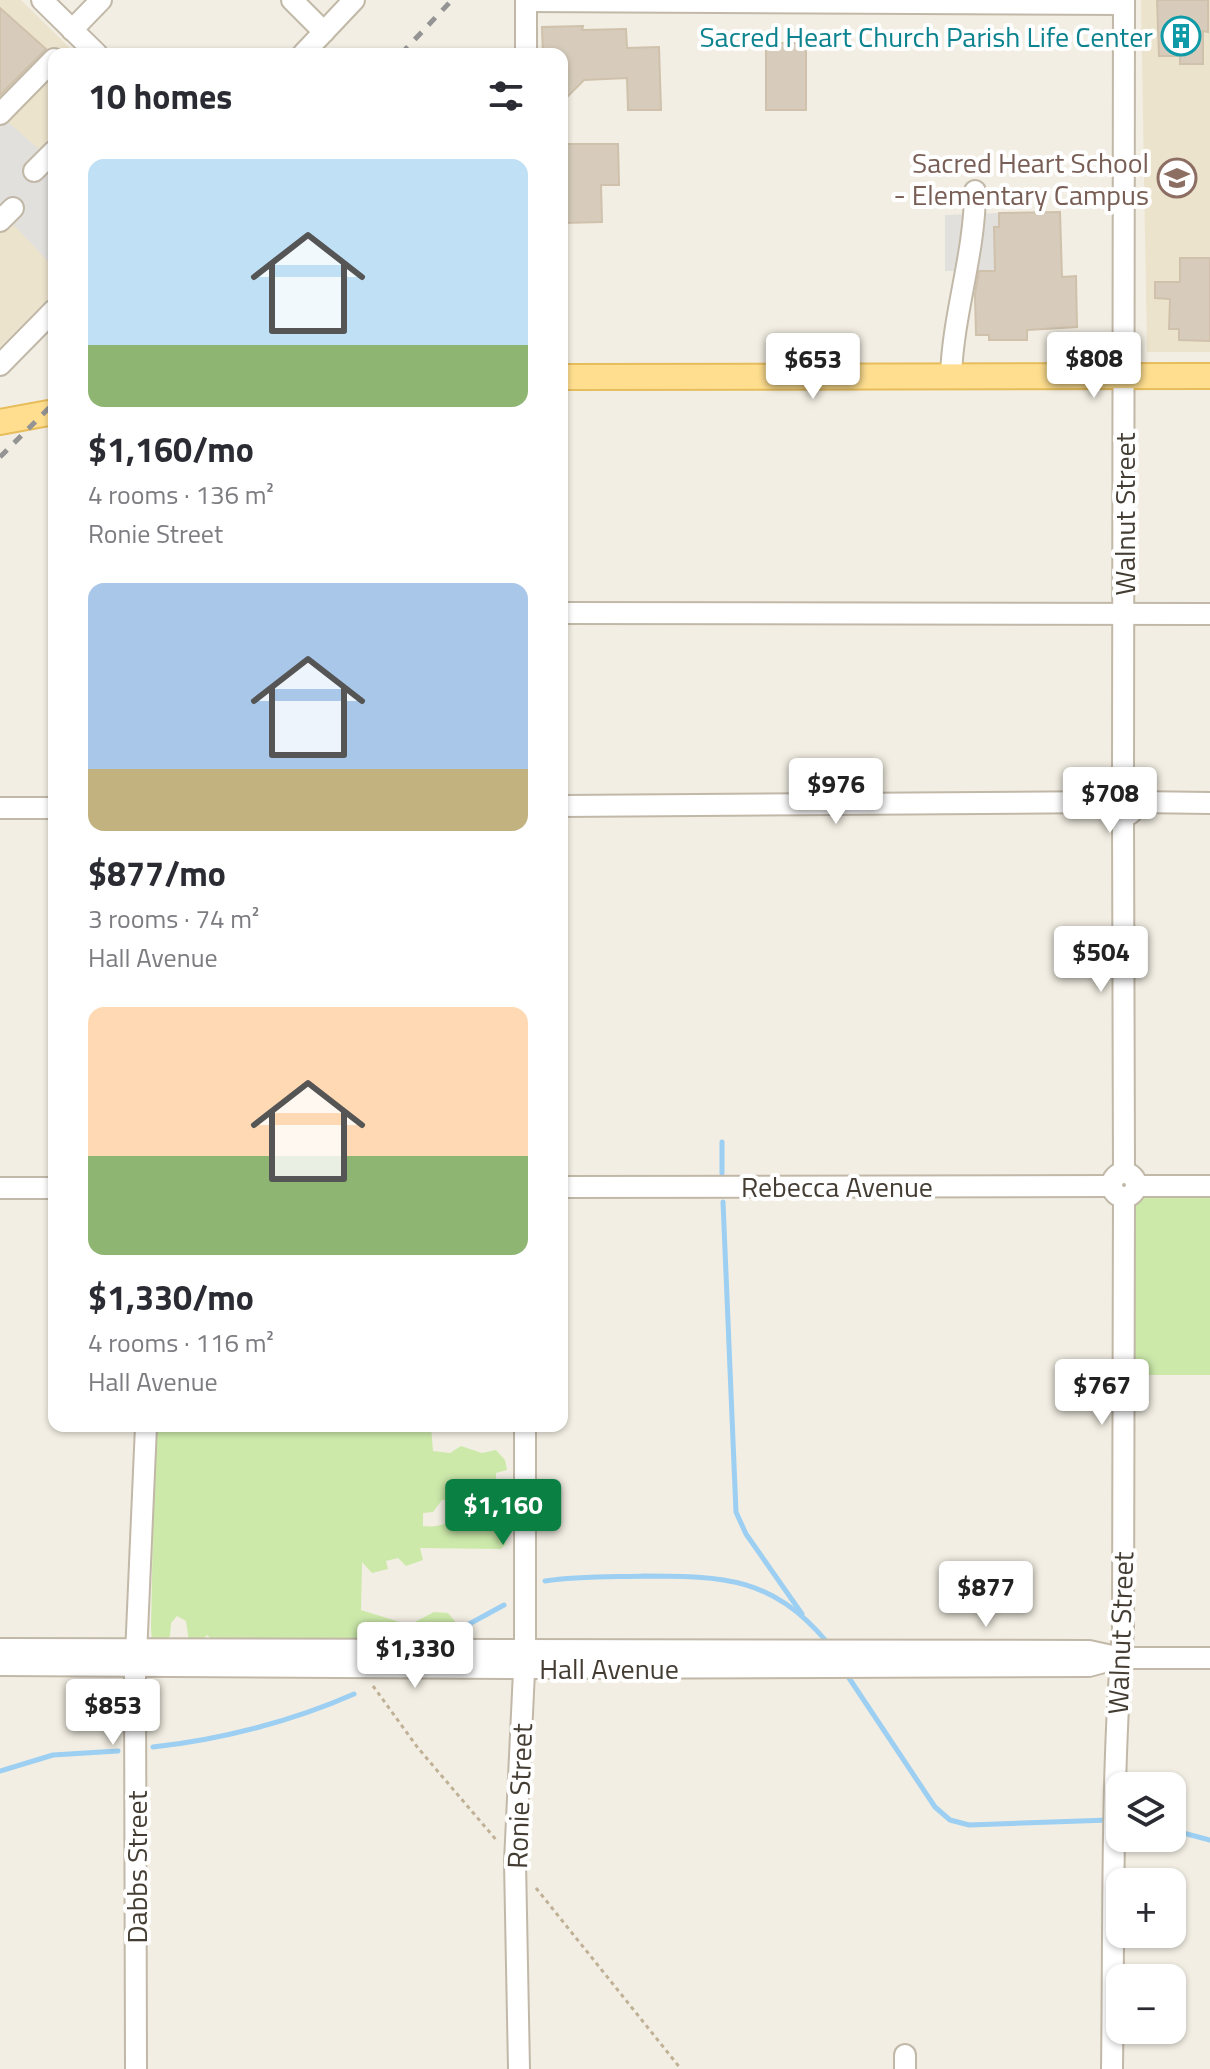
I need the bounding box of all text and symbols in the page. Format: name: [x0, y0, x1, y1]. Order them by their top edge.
place label: Sacred Heart Church Parish Life Center: [699, 15, 1153, 58]
building icon: Sacred Heart Church Parish Life Center: [1160, 15, 1202, 57]
text: 10 homes: [88, 70, 232, 122]
icon: filters: [484, 74, 528, 118]
place label: Sacred Heart School - Elementary Campus: [893, 141, 1149, 216]
school or university icon: Sacred Heart School - Elementary Campus: [1156, 157, 1198, 199]
icon: home: [236, 211, 380, 355]
pin: $808: [1047, 332, 1141, 400]
pin: $653: [766, 333, 860, 401]
text: $808: [1065, 338, 1123, 377]
text: $653: [784, 339, 842, 378]
text: $1,160/mo: [88, 423, 254, 475]
street label: Walnut Street: [1103, 432, 1146, 595]
text: 4 rooms · 136 m²: [88, 475, 274, 514]
text: Ronie Street: [88, 514, 223, 553]
icon: home: [236, 635, 380, 779]
pin: $976: [789, 758, 883, 826]
text: $976: [807, 764, 865, 803]
pin: $708: [1063, 767, 1157, 835]
text: $708: [1081, 773, 1139, 812]
text: $877/mo: [88, 847, 226, 899]
text: 3 rooms · 74 m²: [88, 899, 259, 938]
pin: $504: [1054, 926, 1148, 994]
text: $504: [1072, 932, 1130, 971]
text: Hall Avenue: [88, 938, 218, 977]
icon: home: [236, 1059, 380, 1203]
street label: Rebecca Avenue: [741, 1165, 933, 1208]
text: $1,330/mo: [88, 1271, 254, 1323]
text: 4 rooms · 116 m²: [88, 1323, 274, 1362]
pin: $767: [1055, 1359, 1149, 1427]
text: Hall Avenue: [88, 1362, 218, 1401]
text: $767: [1073, 1365, 1131, 1404]
pin: $1,160: [438, 1479, 568, 1547]
text: $1,160: [463, 1485, 543, 1524]
street label: Walnut Street: [1096, 1551, 1144, 1715]
pin: $877: [939, 1561, 1033, 1629]
text: $877: [957, 1567, 1015, 1606]
pin: $1,330: [350, 1622, 480, 1690]
text: $1,330: [375, 1628, 455, 1667]
street label: Hall Avenue: [539, 1647, 679, 1690]
pin: $853: [66, 1679, 160, 1747]
text: $853: [84, 1685, 142, 1724]
street label: Ronie Street: [495, 1722, 543, 1869]
map controls: [1106, 1772, 1186, 2044]
button: layers: [1106, 1772, 1186, 1852]
street label: Dabbs Street: [115, 1790, 158, 1943]
button: +: [1106, 1868, 1186, 1948]
button: −: [1106, 1964, 1186, 2044]

